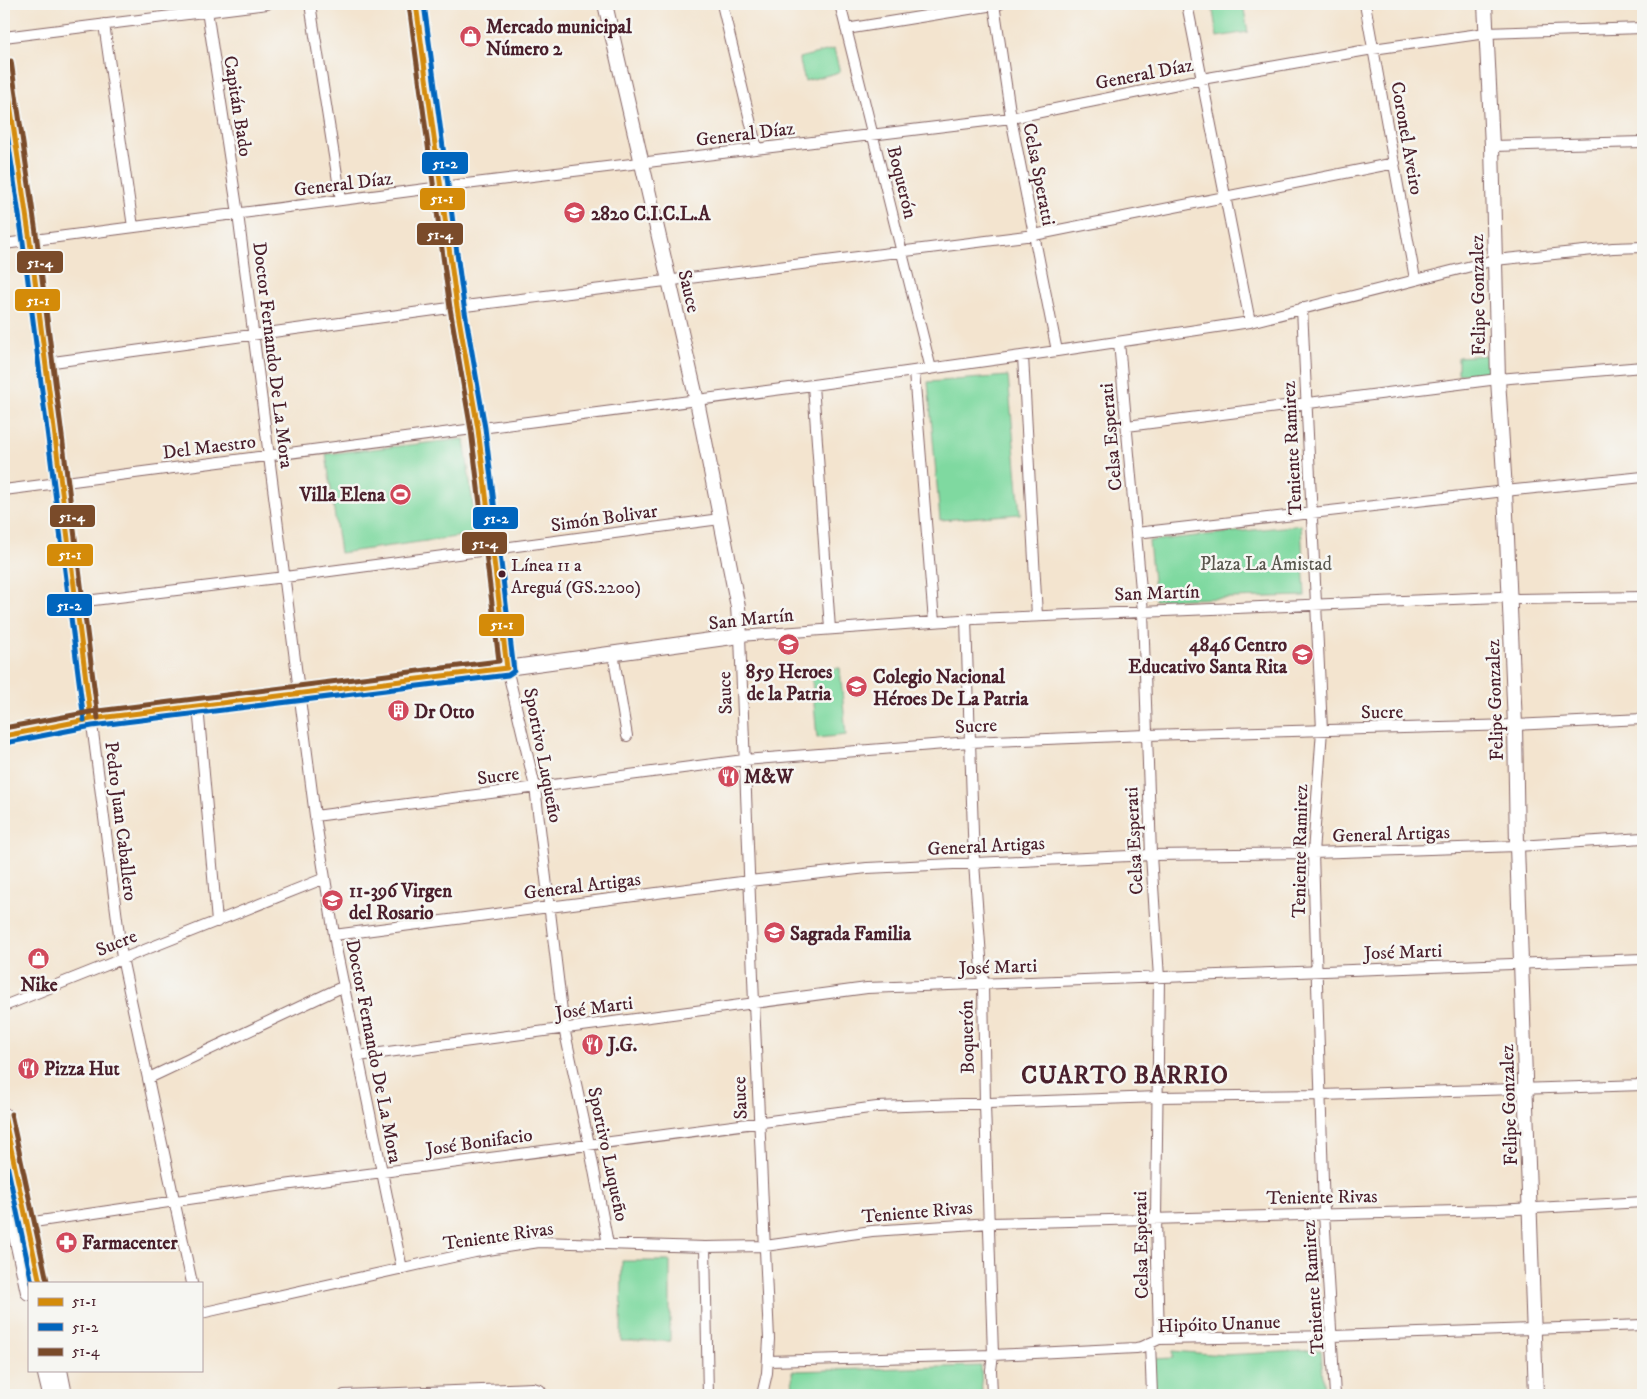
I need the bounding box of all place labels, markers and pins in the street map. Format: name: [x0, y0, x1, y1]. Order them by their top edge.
place label: Mercado municipal Número 2: [486, 16, 632, 61]
shop icon: Mercado municipal Número 2: [458, 25, 482, 49]
school or university icon: 2820 C.I.C.L.A: [563, 201, 587, 225]
place label: 2820 C.I.C.L.A: [591, 203, 711, 226]
sports icon: Villa Elena: [389, 482, 413, 506]
place label: Villa Elena: [299, 484, 386, 507]
place label: Línea 11 a Areguá (GS.2200): [511, 555, 641, 599]
marker: Línea 11 a Areguá (GS.2200): [497, 569, 507, 579]
school or university icon: 859 Heroes de la Patria: [777, 633, 801, 657]
place label: 4846 Centro Educativo Santa Rita: [1128, 634, 1288, 679]
school or university icon: 4846 Centro Educativo Santa Rita: [1291, 643, 1315, 667]
place label: 859 Heroes de la Patria: [746, 661, 833, 706]
place label: Colegio Nacional Héroes De La Patria: [873, 666, 1029, 711]
school or university icon: Colegio Nacional Héroes De La Patria: [845, 675, 869, 699]
building icon: Dr Otto: [386, 699, 410, 723]
place label: Dr Otto: [414, 701, 474, 724]
restaurant icon: M&W: [716, 764, 740, 788]
place label: M&W: [744, 766, 794, 789]
place label: 11-396 Virgen del Rosario: [349, 880, 453, 925]
school or university icon: 11-396 Virgen del Rosario: [321, 889, 345, 913]
school or university icon: Sagrada Familia: [762, 921, 786, 945]
place label: Sagrada Familia: [790, 923, 912, 946]
shop icon: Nike: [27, 946, 51, 970]
place label: Nike: [20, 974, 58, 997]
restaurant icon: J.G.: [580, 1032, 604, 1056]
place label: J.G.: [606, 1034, 638, 1057]
restaurant icon: Pizza Hut: [16, 1056, 40, 1080]
place label: Pizza Hut: [44, 1058, 120, 1081]
pharmacy icon: Farmacenter: [54, 1230, 78, 1254]
place label: Farmacenter: [82, 1232, 178, 1255]

